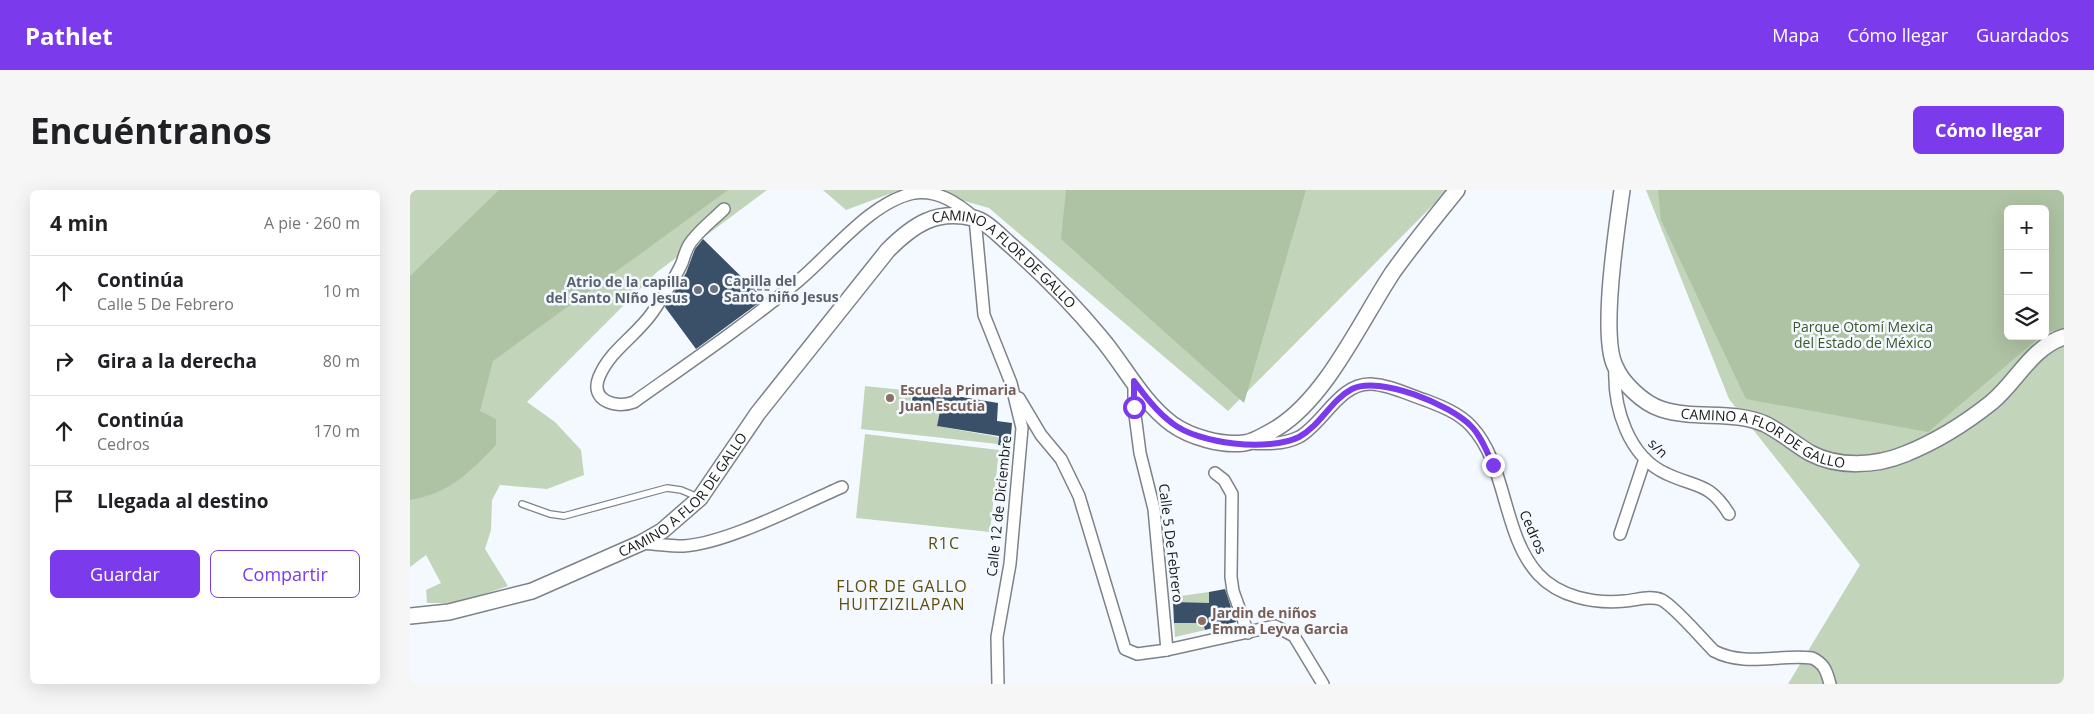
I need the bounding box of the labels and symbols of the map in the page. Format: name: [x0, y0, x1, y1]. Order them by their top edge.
street label: CAMINO A FLOR DE GALLO: [929, 205, 1080, 312]
place label: Capilla del Santo niño Jesus: [724, 271, 839, 306]
place label: Atrio de la capilla del Santo NIño Jesus: [546, 272, 688, 307]
marker: Capilla del Santo niño Jesus: [708, 283, 720, 295]
marker: Atrio de la capilla del Santo NIño Jesus: [692, 284, 704, 296]
park label: Parque Otomí Mexica del Estado de México: [1793, 317, 1933, 352]
place label: Escuela Primaria Juan Escutia: [898, 380, 1017, 415]
marker: Escuela Primaria Juan Escutia: [884, 392, 896, 404]
route start: [1123, 396, 1146, 419]
street label: CAMINO A FLOR DE GALLO: [1680, 403, 1847, 472]
street label: CAMINO A FLOR DE GALLO: [615, 428, 751, 561]
street label: Calle 12 de Diciembre: [982, 434, 1015, 577]
street label: s/n: [1644, 434, 1672, 462]
route end: [1482, 454, 1505, 477]
street label: Calle 5 De Febrero: [1155, 482, 1188, 604]
street label: Cedros: [1515, 507, 1552, 557]
district label: R1C: [928, 532, 960, 554]
district label: FLOR DE GALLO HUITZIZILAPAN: [836, 575, 968, 615]
place label: Jardin de niños Emma Leyva Garcia: [1210, 603, 1349, 638]
marker: Jardin de niños Emma Leyva Garcia: [1196, 615, 1208, 627]

